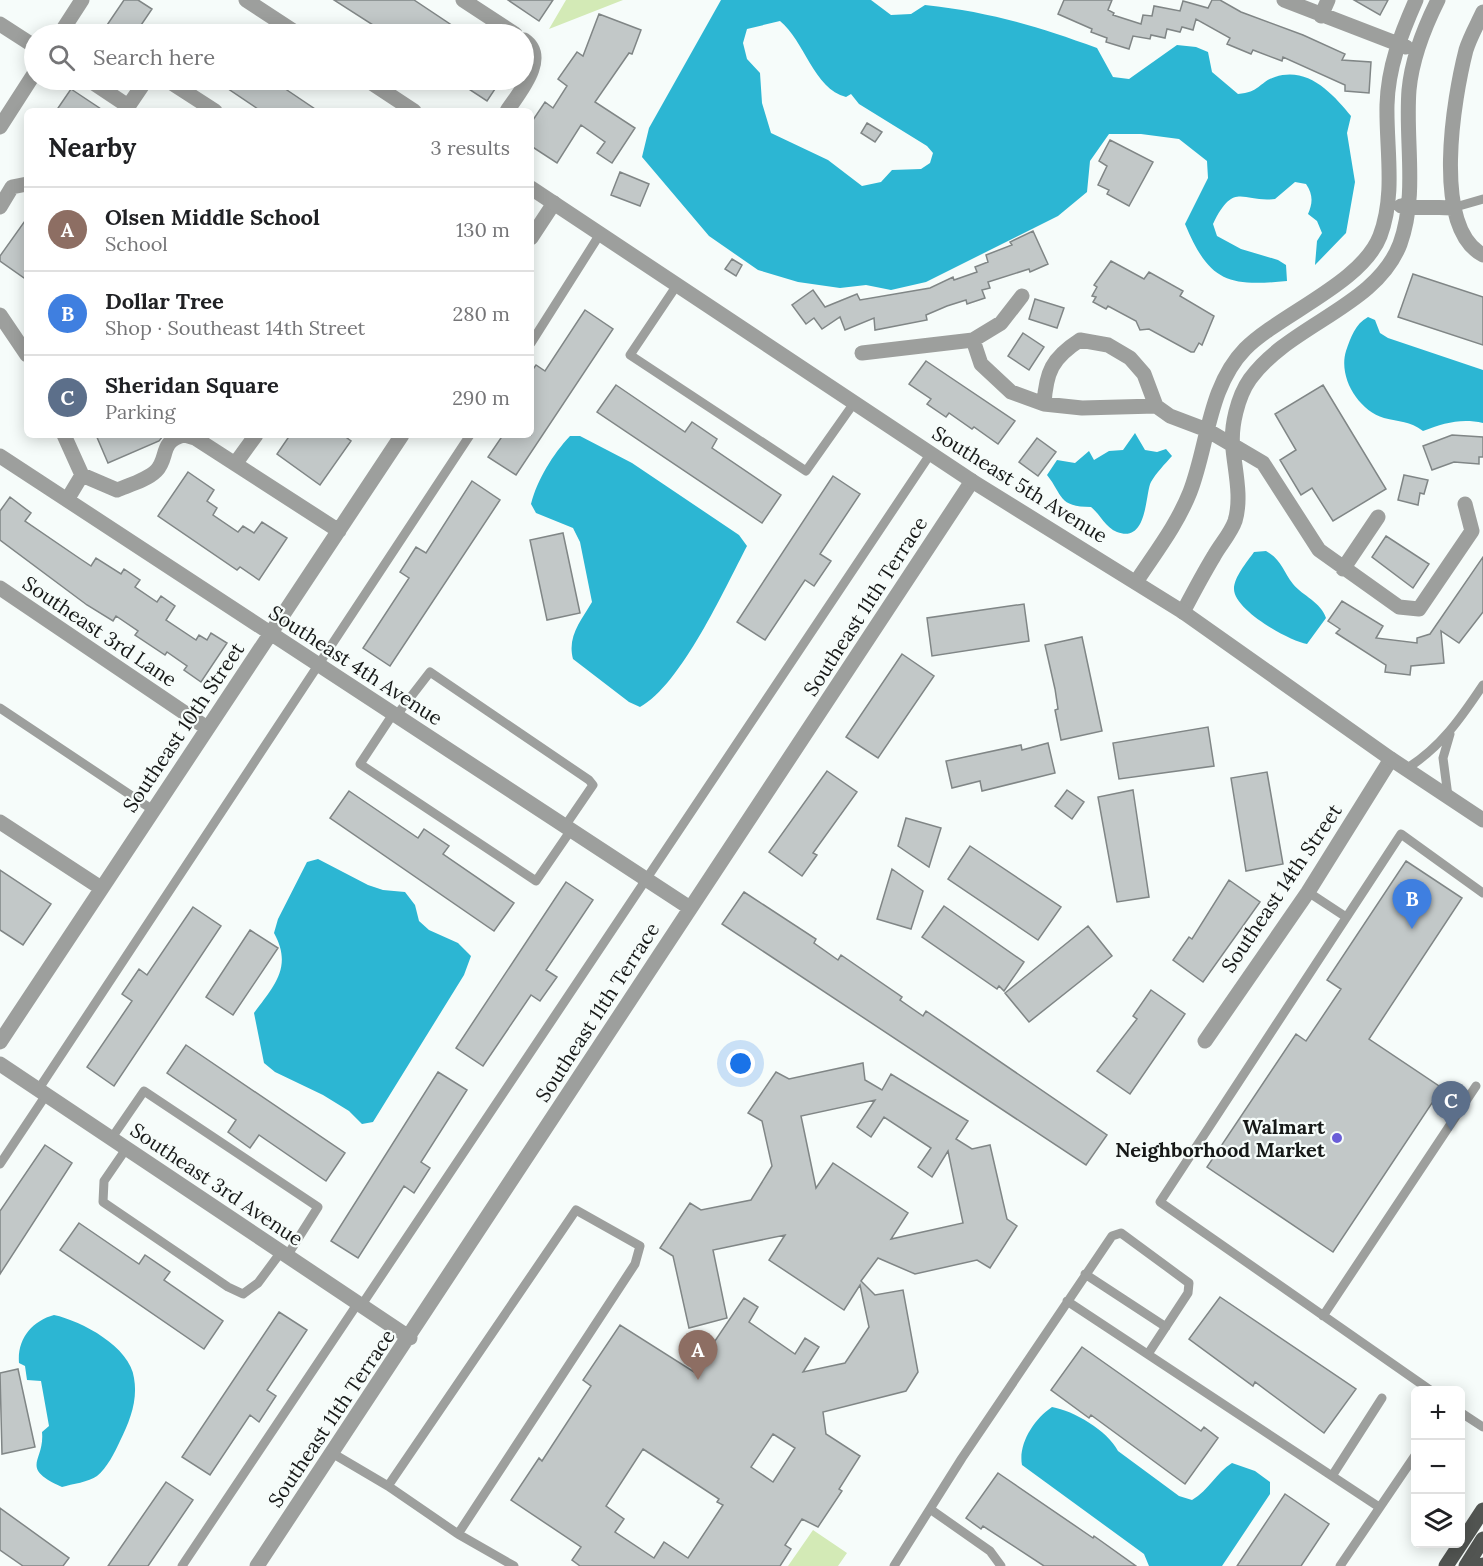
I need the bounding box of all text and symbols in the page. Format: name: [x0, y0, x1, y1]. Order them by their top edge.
search box: [24, 24, 534, 90]
icon: search: [45, 41, 78, 74]
text: Search here: [93, 43, 215, 71]
text: Nearby: [48, 131, 136, 164]
text: 3 results: [431, 135, 510, 160]
text: Olsen Middle School: [105, 203, 320, 231]
text: A: [61, 217, 74, 242]
text: 130 m: [456, 217, 510, 242]
text: School: [105, 231, 168, 256]
text: Dollar Tree: [105, 287, 224, 315]
text: B: [61, 301, 74, 326]
text: 280 m: [452, 301, 510, 326]
text: Shop · Southeast 14th Street: [105, 315, 365, 340]
text: Sheridan Square: [105, 371, 279, 399]
text: C: [61, 385, 74, 410]
text: 290 m: [452, 385, 510, 410]
text: Parking: [105, 399, 175, 424]
street label: Southeast 5th Avenue: [928, 420, 1112, 548]
street label: Southeast 11th Terrace: [798, 511, 933, 701]
street label: Southeast 3rd Lane: [18, 570, 182, 692]
street label: Southeast 4th Avenue: [265, 600, 448, 731]
street label: Southeast 10th Street: [117, 637, 249, 817]
street label: Southeast 14th Street: [1215, 799, 1347, 977]
pin: B: [1392, 880, 1432, 929]
street label: Southeast 11th Terrace: [530, 917, 665, 1107]
your location: [726, 1049, 755, 1078]
pin: C: [1432, 1082, 1470, 1131]
place label: Walmart Neighborhood Market: [1115, 1114, 1326, 1162]
street label: Southeast 3rd Avenue: [126, 1117, 308, 1251]
marker: Walmart Neighborhood Market: [1330, 1131, 1344, 1145]
street label: Southeast 11th Terrace: [262, 1324, 400, 1512]
pin: A: [678, 1330, 718, 1380]
map controls: [1411, 1386, 1465, 1548]
button: +: [1411, 1386, 1465, 1440]
button: −: [1411, 1440, 1465, 1494]
button: layers: [1411, 1494, 1465, 1548]

